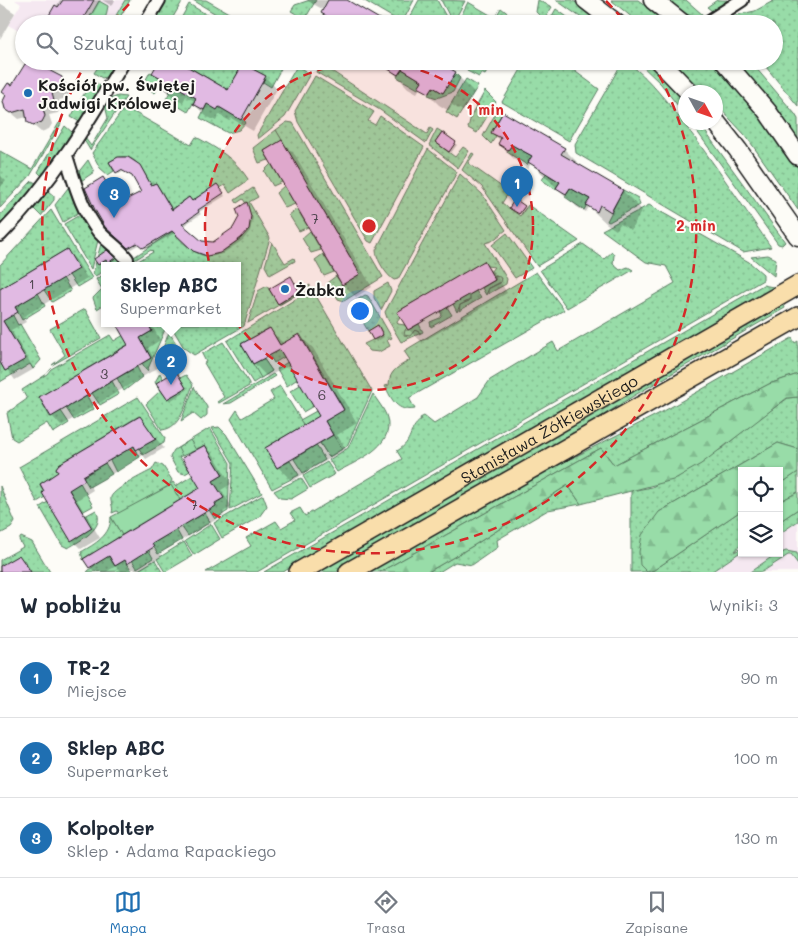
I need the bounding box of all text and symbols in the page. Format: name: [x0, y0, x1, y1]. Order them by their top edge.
search box: [15, 15, 783, 70]
icon: search: [33, 29, 61, 57]
text: Szukaj tutaj: [73, 30, 184, 55]
place label: Kościół pw. Świętej Jadwigi Królowej: [38, 74, 196, 113]
north arrow: [678, 85, 723, 130]
marker: Kościół pw. Świętej Jadwigi Królowej: [22, 87, 34, 99]
text: 1 min: [466, 99, 504, 119]
pin: 1: [501, 166, 533, 207]
pin: 3: [98, 177, 130, 218]
house number: 7: [311, 209, 319, 228]
text: 2 min: [676, 215, 716, 235]
centre of rings: [360, 217, 378, 235]
popup: [101, 262, 241, 327]
text: Sklep ABC: [120, 272, 218, 297]
house number: 1: [29, 274, 35, 293]
place label: Żabka: [295, 279, 345, 300]
marker: Żabka: [279, 283, 291, 295]
text: Supermarket: [120, 297, 222, 318]
your location: [347, 298, 373, 324]
pin: 2: [155, 344, 187, 385]
house number: 3: [100, 364, 108, 383]
street label: Stanisława Żółkiewskiego: [456, 369, 641, 488]
house number: 6: [318, 385, 326, 404]
map controls: [738, 467, 783, 557]
button: locate: [738, 467, 783, 512]
house number: 7: [190, 495, 198, 514]
button: layers: [738, 512, 783, 557]
text: W pobliżu: [20, 591, 121, 618]
text: Wyniki: 3: [709, 594, 778, 615]
text: TR-2: [67, 655, 110, 680]
text: 1: [32, 667, 40, 688]
text: 90 m: [741, 667, 778, 688]
text: Miejsce: [67, 680, 127, 701]
text: Sklep ABC: [67, 735, 165, 760]
text: 2: [32, 747, 40, 768]
text: 100 m: [733, 747, 778, 768]
text: Supermarket: [67, 760, 169, 781]
text: Kolpolter: [67, 815, 154, 840]
text: 3: [31, 827, 41, 848]
text: 130 m: [734, 827, 778, 848]
text: Sklep · Adama Rapackiego: [67, 840, 276, 861]
tab: Mapa: [110, 888, 147, 937]
tab: Trasa: [367, 888, 406, 937]
tab: Zapisane: [625, 888, 688, 937]

